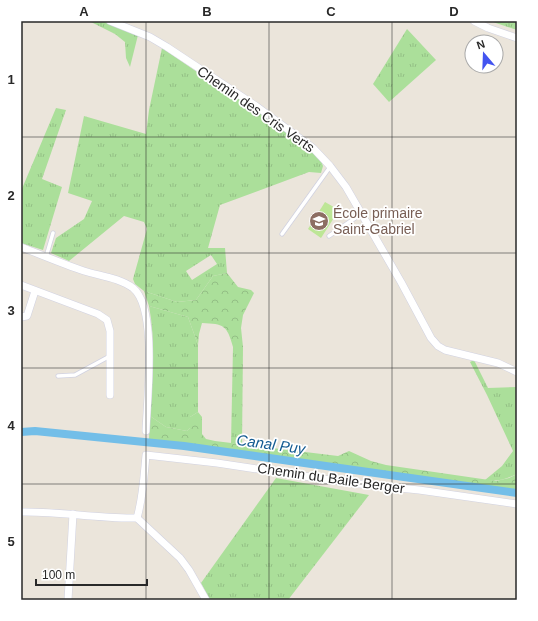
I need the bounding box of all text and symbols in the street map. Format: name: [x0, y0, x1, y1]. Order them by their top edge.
text: A: [79, 4, 89, 19]
text: B: [202, 4, 212, 19]
text: C: [326, 4, 336, 19]
text: D: [449, 4, 459, 19]
north arrow: [464, 34, 504, 74]
text: N: [475, 38, 487, 52]
street label: Chemin des Cris Verts: [194, 63, 318, 155]
text: 1: [7, 72, 15, 87]
text: 2: [7, 188, 15, 203]
place label: École primaire Saint-Gabriel: [333, 205, 423, 237]
school or university icon: École primaire Saint-Gabriel: [308, 210, 330, 232]
text: 3: [7, 303, 15, 318]
text: 4: [7, 418, 15, 433]
water label: Canal Puy: [236, 431, 308, 457]
street label: Chemin du Baile Berger: [256, 460, 406, 496]
text: 5: [7, 534, 15, 549]
scale bar: [36, 561, 147, 587]
text: 100 m: [42, 568, 75, 582]

